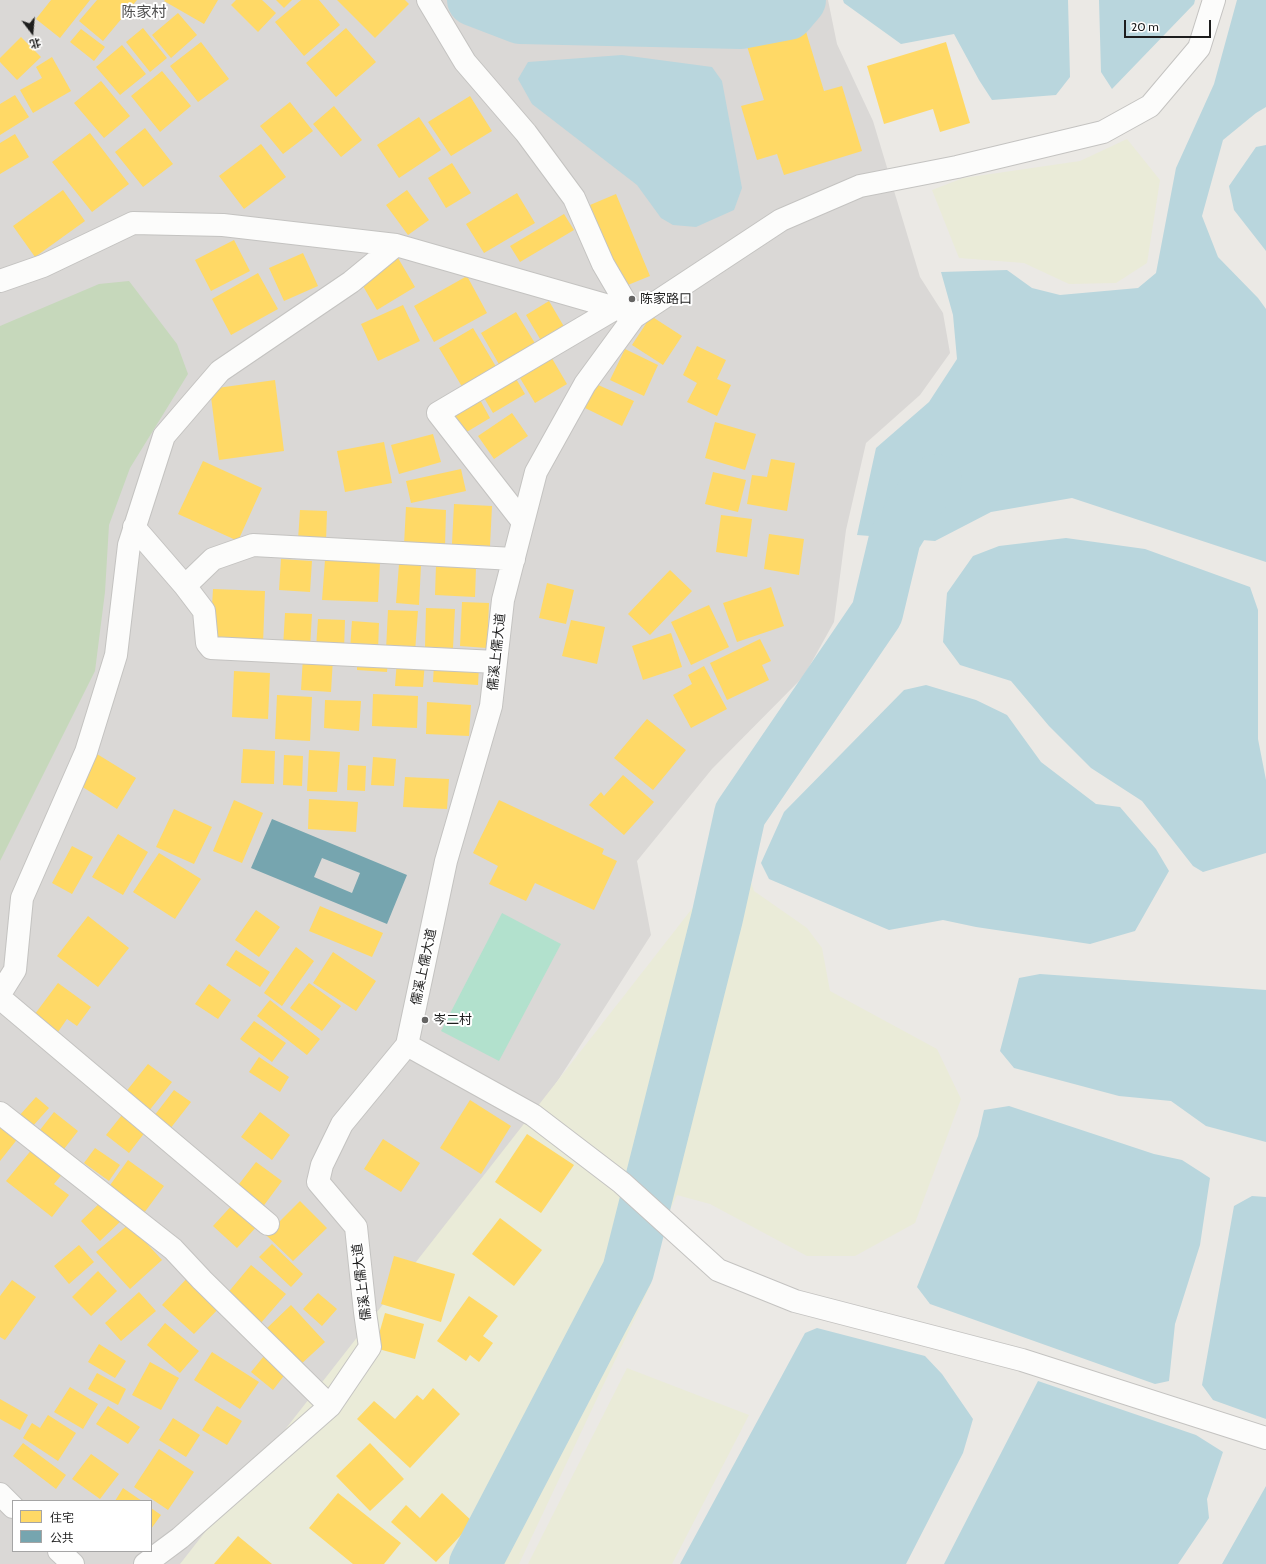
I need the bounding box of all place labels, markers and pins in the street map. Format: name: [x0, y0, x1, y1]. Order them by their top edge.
place label: 陈家路口: [640, 291, 692, 307]
marker: 陈家路口: [627, 294, 637, 304]
place label: 岑二村: [433, 1012, 472, 1028]
marker: 岑二村: [420, 1015, 430, 1025]

